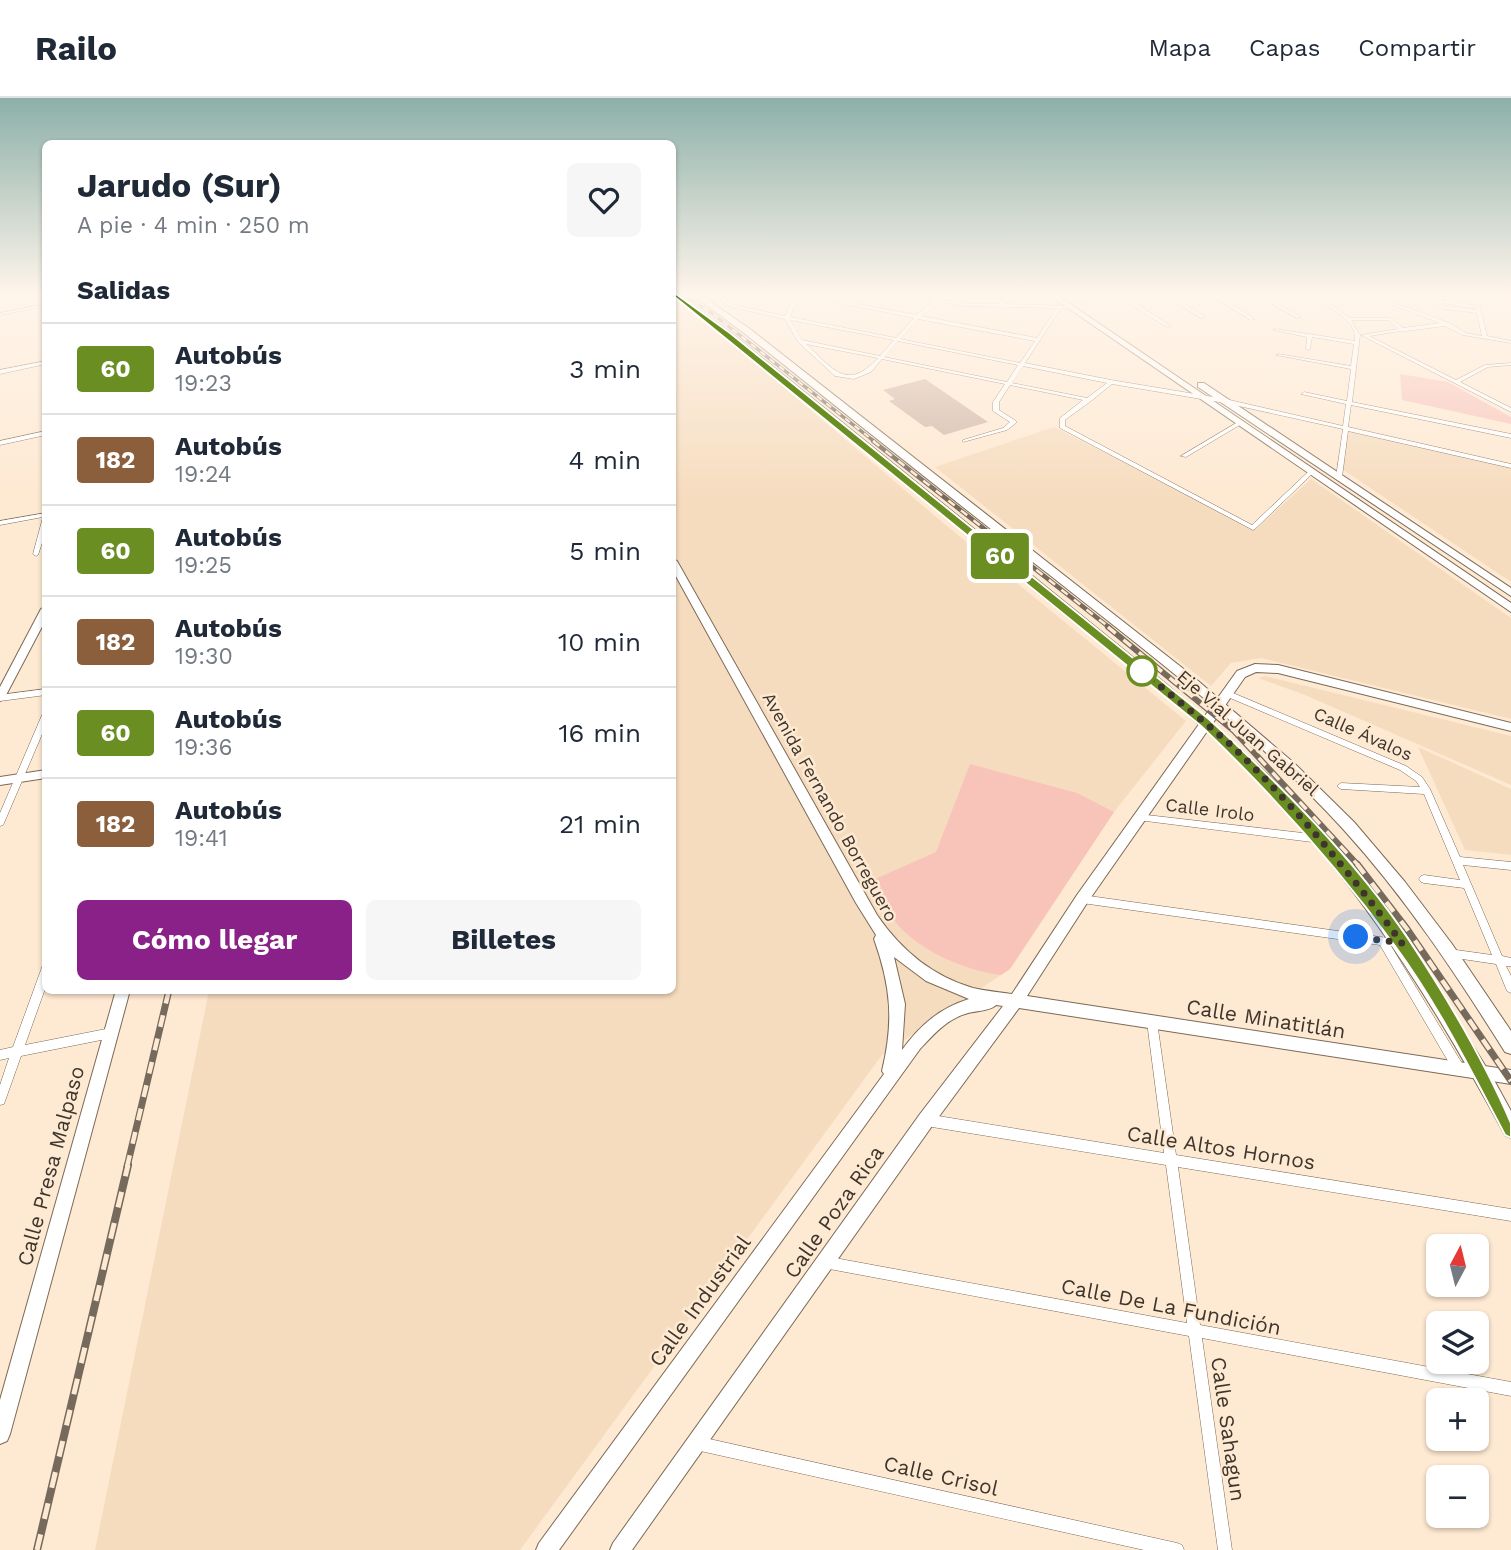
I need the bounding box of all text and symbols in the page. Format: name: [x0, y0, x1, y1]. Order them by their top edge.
text: Railo: [35, 29, 117, 68]
text: Mapa: [1148, 34, 1211, 62]
text: Capas: [1249, 34, 1320, 62]
text: Compartir: [1358, 34, 1476, 62]
button: heart: [567, 163, 641, 237]
text: Jarudo (Sur): [77, 166, 282, 205]
text: A pie · 4 min · 250 m: [77, 212, 310, 239]
text: Salidas: [77, 275, 170, 305]
text: Autobús: [175, 340, 282, 370]
text: 3 min: [569, 354, 641, 384]
text: 60: [100, 355, 131, 383]
text: 19:23: [175, 370, 232, 397]
text: Autobús: [175, 431, 282, 461]
text: 4 min: [568, 445, 641, 475]
text: 182: [96, 446, 135, 474]
text: 19:24: [175, 461, 232, 488]
text: Autobús: [175, 522, 282, 552]
line badge: 60: [968, 533, 1032, 579]
text: 5 min: [569, 536, 641, 566]
text: 60: [100, 537, 131, 565]
text: 60: [985, 542, 1015, 570]
text: 19:25: [175, 552, 232, 579]
text: Autobús: [175, 613, 282, 643]
text: 10 min: [558, 627, 641, 657]
text: 182: [96, 628, 135, 656]
text: 19:30: [175, 643, 233, 670]
unlabelled marker: [1127, 656, 1157, 686]
street label: Eje Vial Juan Gabriel: [1173, 665, 1324, 800]
street label: Avenida Fernando Borreguero: [759, 688, 902, 925]
street label: Calle Ávalos: [1311, 702, 1416, 765]
text: Autobús: [175, 704, 282, 734]
text: 16 min: [558, 718, 641, 748]
text: 60: [100, 719, 131, 747]
text: 19:36: [175, 734, 232, 761]
street label: Calle Irolo: [1164, 794, 1256, 825]
text: Autobús: [175, 795, 282, 825]
text: 21 min: [559, 809, 641, 839]
text: 182: [96, 810, 135, 838]
text: 19:41: [175, 825, 228, 852]
button: Cómo llegar: [77, 900, 352, 980]
button: Billetes: [366, 900, 641, 980]
your location: [1338, 919, 1373, 954]
street label: Calle Minatitlán: [1185, 994, 1347, 1043]
street label: Calle Presa Malpaso: [12, 1063, 89, 1269]
street label: Calle Altos Hornos: [1125, 1120, 1317, 1175]
street label: Calle Poza Rica: [779, 1140, 889, 1283]
street label: Calle Industrial: [644, 1230, 756, 1371]
north arrow: [1426, 1234, 1489, 1297]
map controls: [1426, 1234, 1489, 1528]
street label: Calle De La Fundición: [1059, 1273, 1283, 1340]
button: layers: [1426, 1311, 1489, 1374]
street label: Calle Sahagun: [1206, 1355, 1251, 1503]
button: +: [1426, 1388, 1489, 1451]
street label: Calle Crisol: [881, 1450, 1002, 1501]
button: −: [1426, 1465, 1489, 1528]

